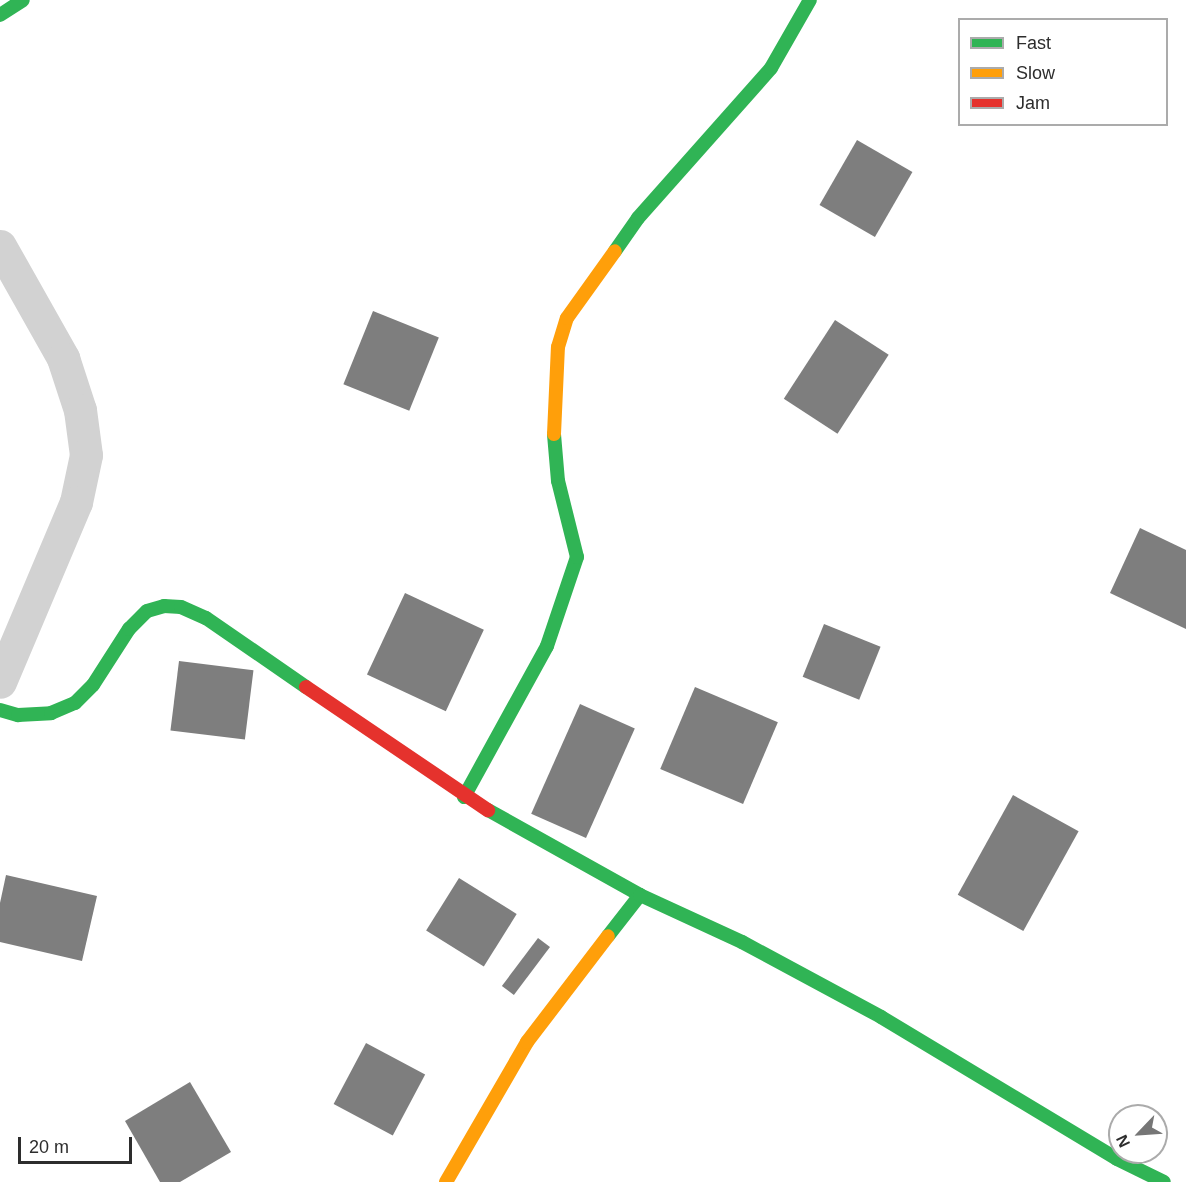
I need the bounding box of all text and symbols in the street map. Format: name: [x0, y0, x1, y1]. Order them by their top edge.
legend: [958, 18, 1168, 126]
text: Fast: [1016, 33, 1051, 53]
text: Slow: [1016, 63, 1055, 83]
text: Jam: [1016, 93, 1050, 113]
north arrow: [1108, 1104, 1168, 1164]
scale bar: [21, 1125, 135, 1163]
text: N: [1113, 1132, 1133, 1150]
text: 20 m: [29, 1137, 69, 1157]

